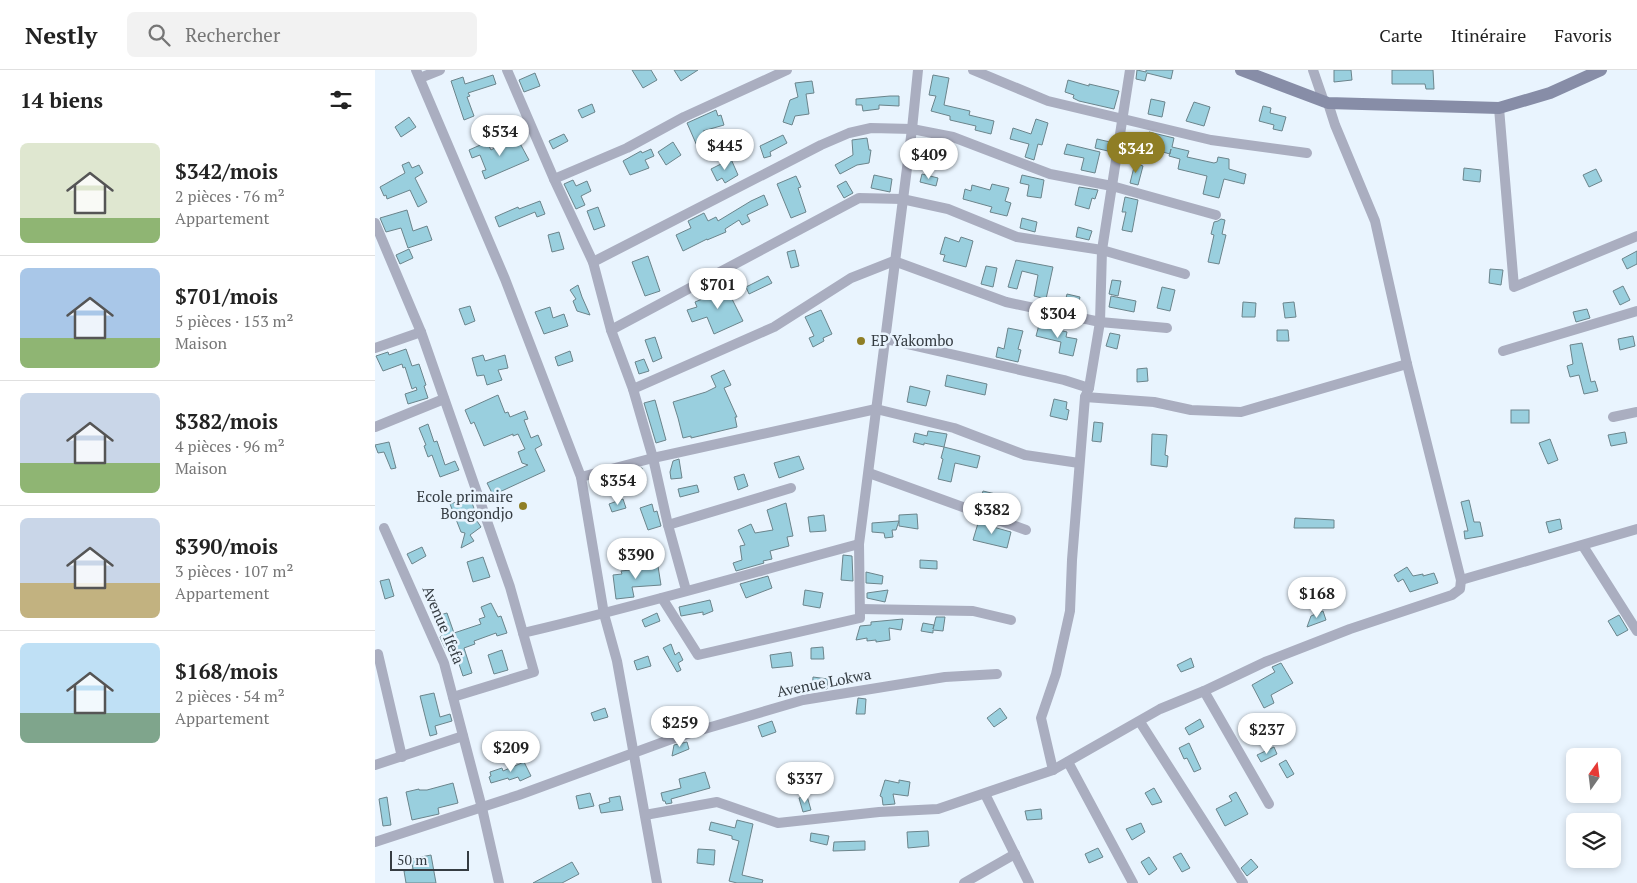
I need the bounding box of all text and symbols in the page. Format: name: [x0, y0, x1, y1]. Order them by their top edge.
search box: [127, 12, 477, 57]
text: Nestly: [25, 19, 97, 51]
icon: search: [145, 21, 173, 49]
text: Rechercher: [185, 22, 280, 47]
text: Carte: [1379, 23, 1423, 47]
text: Itinéraire: [1451, 23, 1526, 47]
text: Favoris: [1554, 23, 1612, 47]
text: 14 biens: [20, 86, 103, 114]
icon: filters: [327, 86, 355, 114]
pin: $534: [470, 114, 530, 157]
text: $534: [482, 120, 518, 142]
pin: $445: [695, 128, 755, 171]
pin: $342: [1106, 132, 1166, 174]
text: $445: [707, 134, 743, 156]
text: $342: [1118, 137, 1154, 159]
pin: $409: [899, 138, 959, 180]
text: $409: [911, 143, 947, 165]
text: $342/mois: [175, 157, 278, 185]
icon: home: [60, 163, 120, 223]
text: 2 pièces · 76 m²: [175, 185, 285, 207]
text: Appartement: [175, 207, 270, 229]
pin: $701: [688, 268, 748, 310]
text: $701: [700, 273, 736, 295]
text: $701/mois: [175, 282, 278, 310]
icon: home: [60, 288, 120, 348]
pin: $304: [1028, 296, 1088, 339]
text: $304: [1040, 302, 1076, 324]
text: 5 pièces · 153 m²: [175, 310, 293, 332]
place label: EP Yakombo: [871, 330, 954, 350]
text: Maison: [175, 332, 227, 354]
marker: EP Yakombo: [855, 335, 867, 347]
text: $382/mois: [175, 407, 278, 435]
icon: home: [60, 413, 120, 473]
text: 4 pièces · 96 m²: [175, 435, 285, 457]
text: Maison: [175, 457, 227, 479]
pin: $354: [588, 464, 648, 506]
text: $354: [600, 469, 636, 491]
place label: Ecole primaire Bongondjo: [416, 486, 513, 523]
pin: $382: [962, 492, 1022, 535]
text: $382: [974, 498, 1010, 520]
marker: Ecole primaire Bongondjo: [517, 500, 529, 512]
text: $390/mois: [175, 532, 278, 560]
icon: home: [60, 538, 120, 598]
pin: $390: [606, 538, 666, 580]
text: $390: [618, 543, 654, 565]
text: 3 pièces · 107 m²: [175, 560, 293, 582]
pin: $168: [1287, 576, 1347, 619]
text: Appartement: [175, 582, 270, 604]
street label: Avenue Ifefa: [418, 582, 470, 667]
text: $168: [1299, 582, 1335, 604]
text: $168/mois: [175, 657, 278, 685]
icon: home: [60, 663, 120, 723]
street label: Avenue Lokwa: [775, 663, 873, 701]
text: 2 pièces · 54 m²: [175, 685, 285, 707]
pin: $259: [650, 706, 710, 748]
text: Appartement: [175, 707, 270, 729]
text: $259: [662, 711, 698, 733]
pin: $237: [1237, 712, 1297, 755]
text: $237: [1249, 718, 1285, 740]
pin: $209: [481, 730, 541, 773]
text: $209: [493, 736, 529, 758]
north arrow: [1566, 748, 1621, 802]
map controls: [1566, 748, 1621, 868]
pin: $337: [775, 762, 835, 804]
text: $337: [787, 767, 823, 789]
button: layers: [1566, 813, 1621, 868]
scale bar: [390, 848, 469, 871]
text: 50 m: [397, 850, 427, 869]

